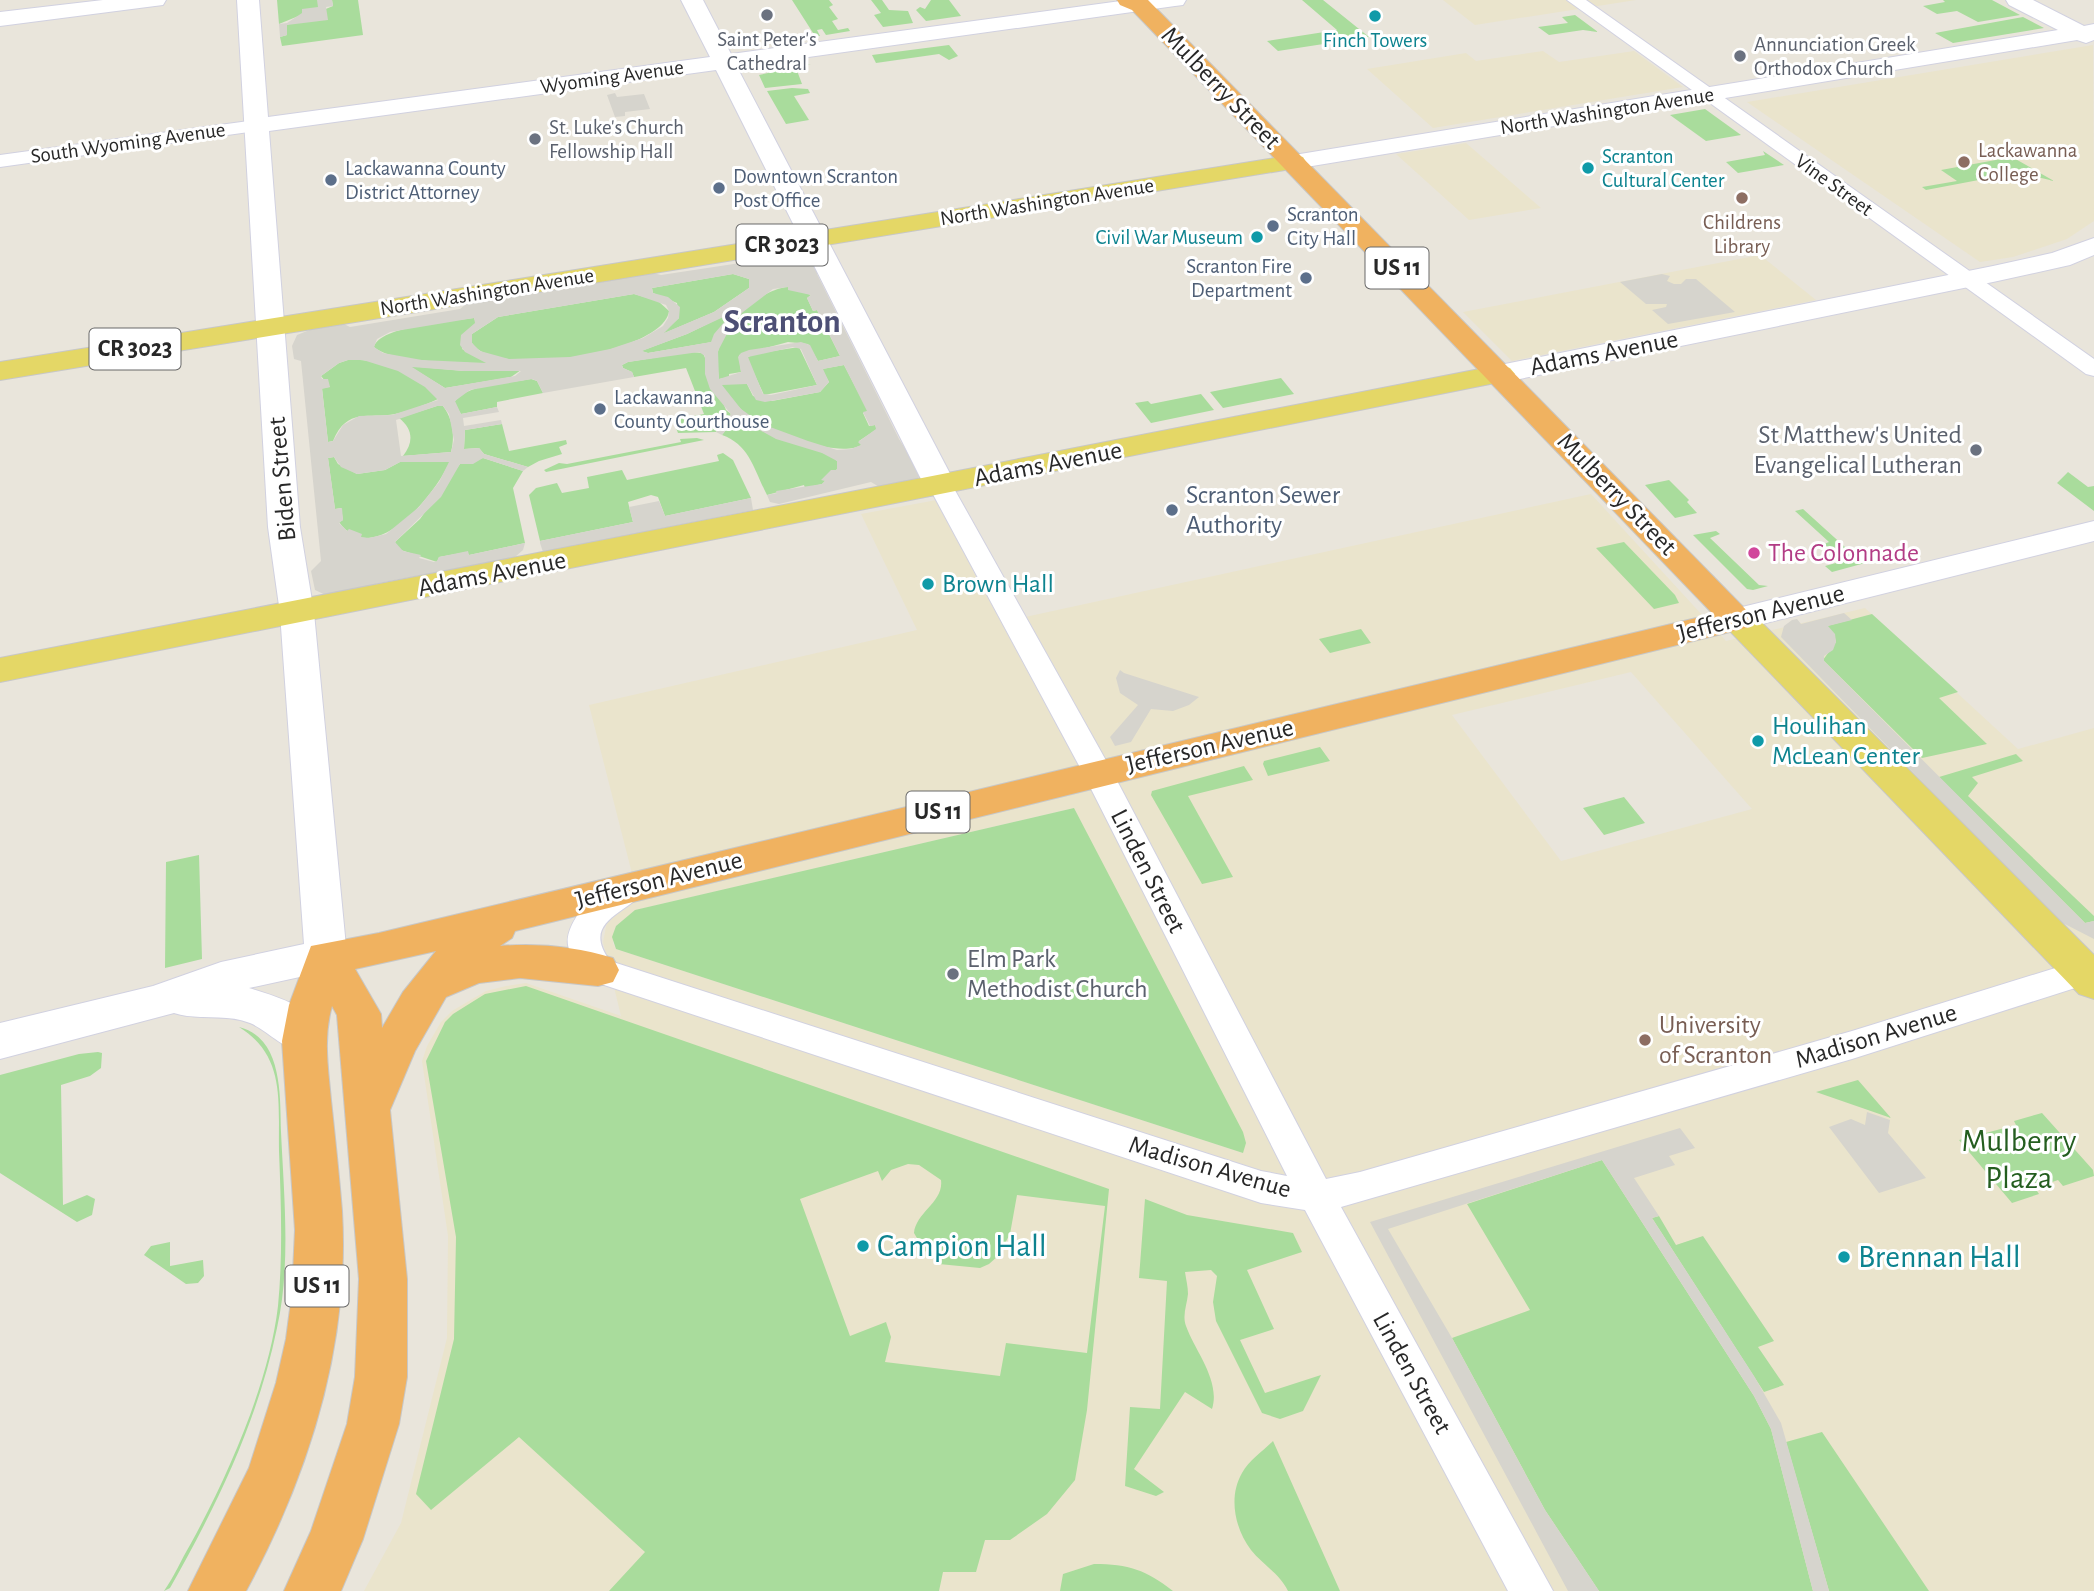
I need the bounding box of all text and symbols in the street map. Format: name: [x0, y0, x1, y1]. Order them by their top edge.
marker: Saint Peter's Cathedral: [759, 7, 775, 23]
marker: Finch Towers: [1367, 8, 1383, 24]
street label: Mulberry Street: [1157, 22, 1285, 154]
place label: Saint Peter's Cathedral: [717, 29, 817, 74]
place label: Finch Towers: [1323, 30, 1427, 51]
place label: Annunciation Greek Orthodox Church: [1754, 34, 1916, 79]
marker: Annunciation Greek Orthodox Church: [1732, 48, 1748, 64]
street label: Wyoming Avenue: [539, 57, 685, 97]
street label: North Washington Avenue: [1499, 84, 1715, 138]
place label: St. Luke's Church Fellowship Hall: [549, 117, 684, 162]
street label: South Wyoming Avenue: [29, 119, 227, 167]
marker: St. Luke's Church Fellowship Hall: [527, 131, 543, 147]
place label: Lackawanna College: [1978, 140, 2078, 185]
place label: Scranton Cultural Center: [1602, 146, 1725, 191]
street label: Vine Street: [1791, 150, 1877, 220]
marker: Lackawanna College: [1956, 154, 1972, 170]
place label: Lackawanna County District Attorney: [345, 158, 506, 203]
marker: Scranton Cultural Center: [1580, 160, 1596, 176]
place label: Downtown Scranton Post Office: [733, 166, 898, 211]
marker: Lackawanna County District Attorney: [323, 172, 339, 188]
street label: North Washington Avenue: [939, 175, 1155, 229]
marker: Downtown Scranton Post Office: [711, 180, 727, 196]
marker: Childrens Library: [1734, 190, 1750, 206]
place label: Scranton City Hall: [1287, 204, 1359, 249]
place label: Childrens Library: [1703, 212, 1781, 257]
marker: Scranton City Hall: [1265, 218, 1281, 234]
road number: CR 3023: [736, 224, 828, 266]
place label: Civil War Museum: [1095, 227, 1243, 248]
marker: Civil War Museum: [1249, 229, 1265, 245]
road number: US 11: [1366, 247, 1428, 288]
place label: Scranton Fire Department: [1186, 256, 1292, 301]
street label: North Washington Avenue: [379, 265, 595, 319]
marker: Scranton Fire Department: [1298, 270, 1314, 286]
district label: Scranton: [723, 306, 841, 339]
street label: Adams Avenue: [1528, 326, 1680, 380]
road number: CR 3023: [90, 328, 180, 370]
place label: Lackawanna County Courthouse: [614, 387, 769, 432]
marker: Lackawanna County Courthouse: [592, 401, 608, 417]
street label: Biden Street: [264, 416, 300, 542]
place label: St Matthew's United Evangelical Lutheran: [1754, 422, 1962, 478]
street label: Mulberry Street: [1553, 428, 1681, 560]
street label: Adams Avenue: [972, 437, 1124, 491]
marker: St Matthew's United Evangelical Lutheran: [1968, 442, 1984, 458]
place label: Scranton Sewer Authority: [1186, 482, 1341, 538]
marker: Scranton Sewer Authority: [1164, 502, 1180, 518]
place label: The Colonnade: [1768, 540, 1919, 566]
marker: The Colonnade: [1746, 545, 1762, 561]
street label: Adams Avenue: [416, 547, 568, 601]
place label: Brown Hall: [942, 571, 1054, 597]
marker: Brown Hall: [920, 576, 936, 592]
street label: Jefferson Avenue: [1675, 580, 1847, 646]
place label: Houlihan McLean Center: [1772, 713, 1920, 769]
street label: Jefferson Avenue: [1124, 714, 1296, 778]
marker: Houlihan McLean Center: [1750, 733, 1766, 749]
road number: US 11: [906, 792, 970, 832]
street label: Linden Street: [1106, 805, 1190, 937]
street label: Jefferson Avenue: [573, 847, 745, 913]
place label: Elm Park Methodist Church: [967, 946, 1147, 1002]
marker: Elm Park Methodist Church: [945, 966, 961, 982]
street label: Madison Avenue: [1792, 999, 1960, 1073]
place label: University of Scranton: [1659, 1012, 1772, 1068]
marker: University of Scranton: [1637, 1032, 1653, 1048]
park label: Mulberry Plaza: [1962, 1125, 2077, 1194]
street label: Madison Avenue: [1126, 1131, 1294, 1203]
place label: Campion Hall: [877, 1230, 1047, 1262]
marker: Campion Hall: [855, 1238, 871, 1254]
place label: Brennan Hall: [1858, 1241, 2021, 1273]
marker: Brennan Hall: [1836, 1249, 1852, 1265]
road number: US 11: [286, 1266, 348, 1306]
street label: Linden Street: [1368, 1308, 1456, 1438]

